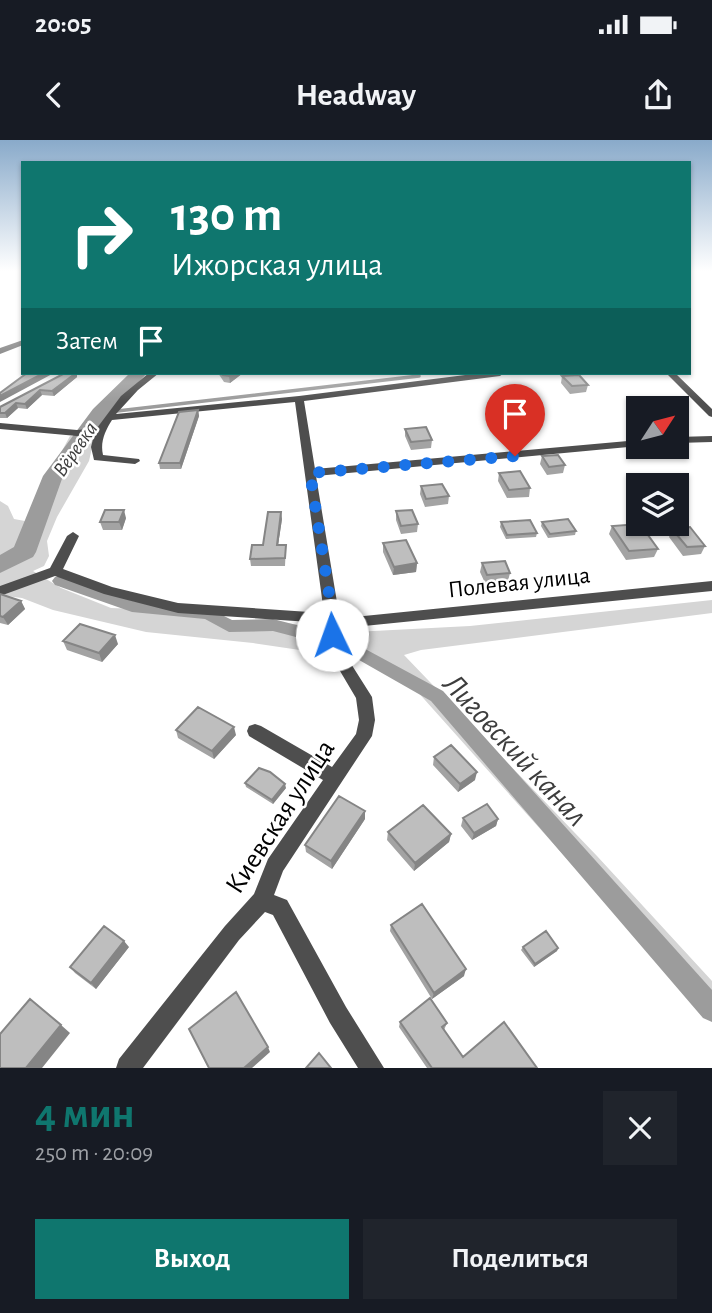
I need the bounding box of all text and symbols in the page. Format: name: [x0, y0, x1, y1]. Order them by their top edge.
text: 20:05: [35, 11, 92, 37]
icon: back: [35, 76, 73, 114]
icon: share: [639, 76, 677, 114]
text: Headway: [296, 79, 416, 111]
icon: right: [56, 189, 147, 280]
text: 130 m: [171, 191, 282, 240]
text: Ижорская улица: [171, 249, 383, 281]
icon: arrive: [132, 322, 170, 360]
text: Затем: [56, 328, 118, 354]
pin: [485, 384, 545, 456]
icon: arrive: [496, 395, 534, 433]
north arrow: [626, 396, 690, 458]
map controls: [626, 396, 689, 536]
water label: Вёревка: [49, 418, 102, 481]
button: layers: [626, 473, 689, 536]
street label: Полевая улица: [447, 564, 592, 602]
position arrow: [295, 598, 369, 672]
water label: Лиговский канал: [436, 666, 594, 832]
street label: Киевская улица: [221, 735, 341, 899]
button: close: [603, 1091, 677, 1165]
text: 4 мин: [35, 1093, 135, 1135]
text: 250 m · 20:09: [35, 1142, 153, 1165]
button: Выход: [35, 1219, 349, 1299]
button: Поделиться: [363, 1219, 677, 1299]

